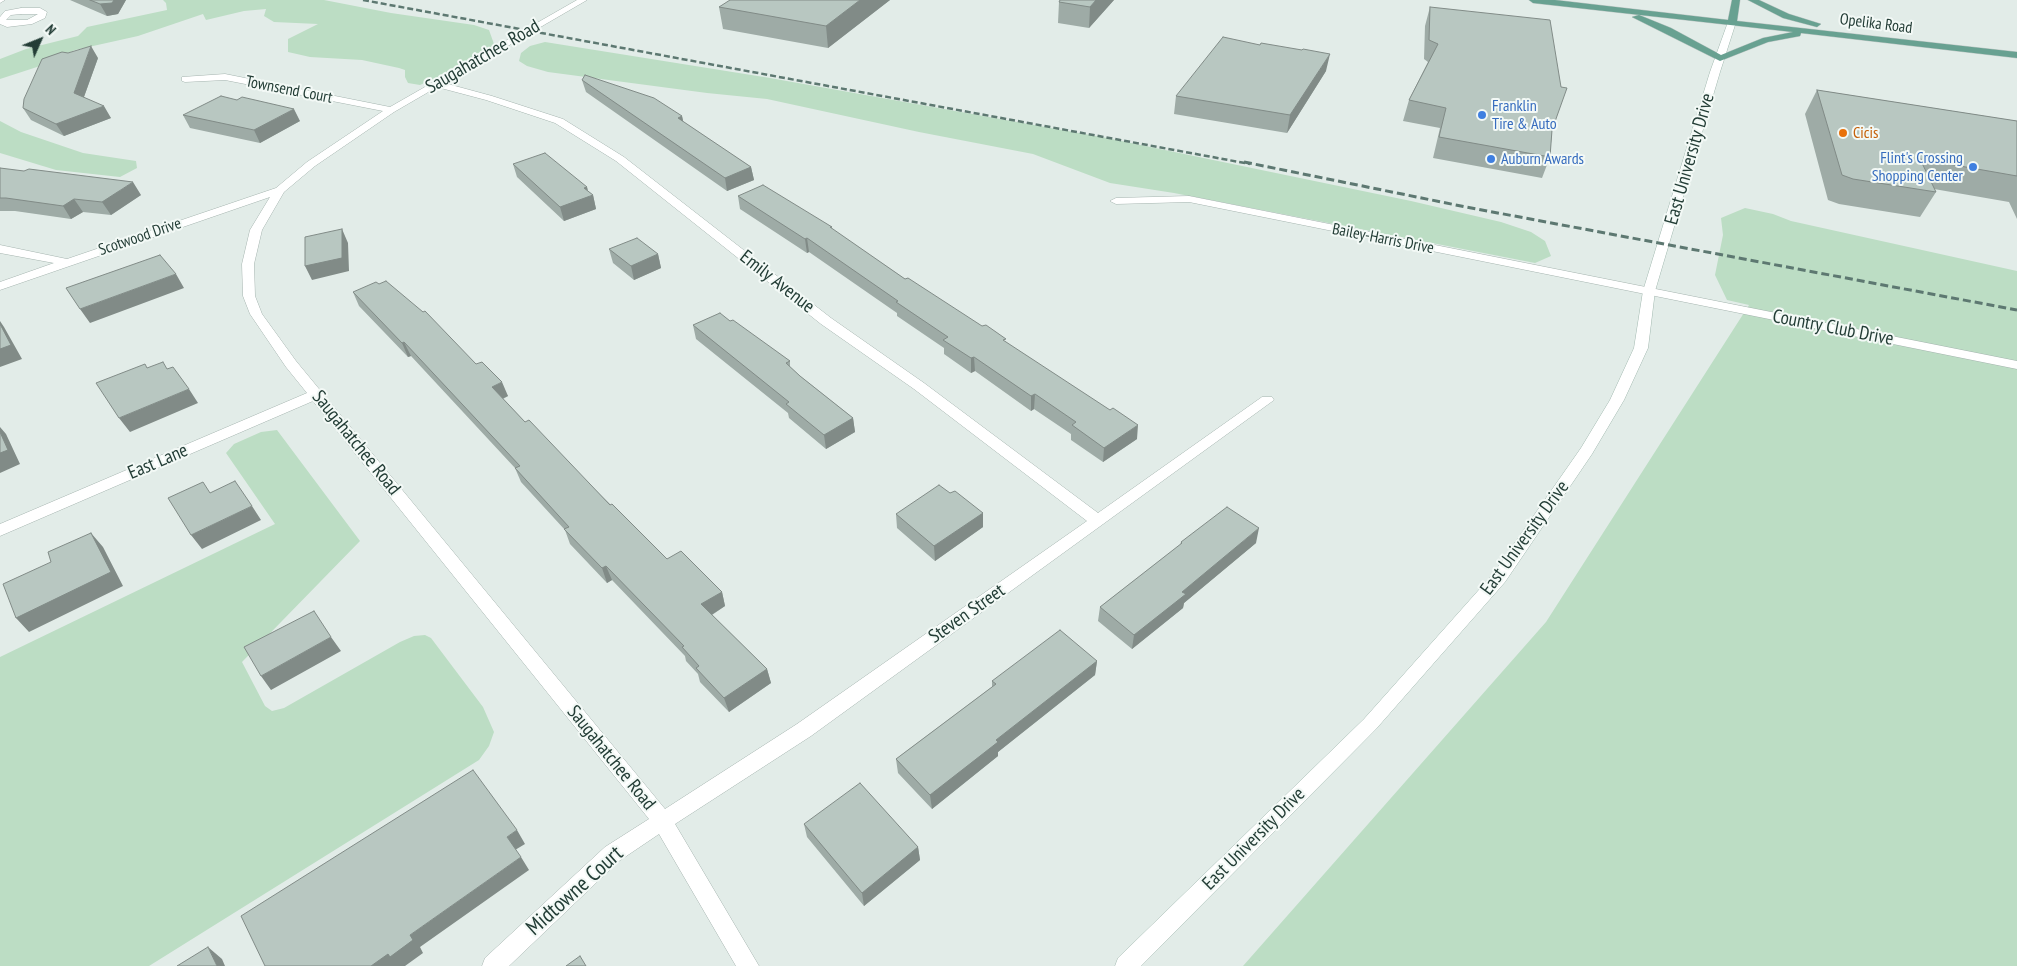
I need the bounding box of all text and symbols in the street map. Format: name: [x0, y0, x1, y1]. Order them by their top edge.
street label: Opelika Road: [1839, 10, 1913, 38]
north arrow: [15, 15, 65, 65]
street label: Saugahatchee Road: [422, 15, 544, 99]
text: N: [42, 21, 60, 39]
street label: Townsend Court: [244, 72, 334, 108]
street label: East University Drive: [1660, 91, 1720, 227]
place label: Franklin Tire & Auto: [1492, 96, 1557, 134]
marker: Franklin Tire & Auto: [1476, 109, 1488, 121]
place label: Cicis: [1853, 123, 1878, 143]
marker: Cicis: [1837, 127, 1849, 139]
place label: Flint's Crossing Shopping Center: [1872, 148, 1963, 186]
place label: Auburn Awards: [1501, 149, 1584, 169]
marker: Auburn Awards: [1485, 153, 1497, 165]
marker: Flint's Crossing Shopping Center: [1967, 161, 1979, 173]
street label: Scotwood Drive: [96, 214, 184, 260]
street label: Bailey-Harris Drive: [1331, 220, 1435, 258]
street label: Emily Avenue: [735, 246, 819, 318]
street label: Country Club Drive: [1771, 305, 1895, 351]
street label: Saugahatchee Road: [307, 386, 405, 500]
street label: East Lane: [125, 439, 191, 485]
street label: East University Drive: [1476, 476, 1574, 600]
street label: Steven Street: [925, 580, 1009, 648]
street label: Saugahatchee Road: [562, 701, 660, 815]
street label: East University Drive: [1198, 783, 1310, 895]
street label: Midtowne Court: [521, 841, 629, 941]

